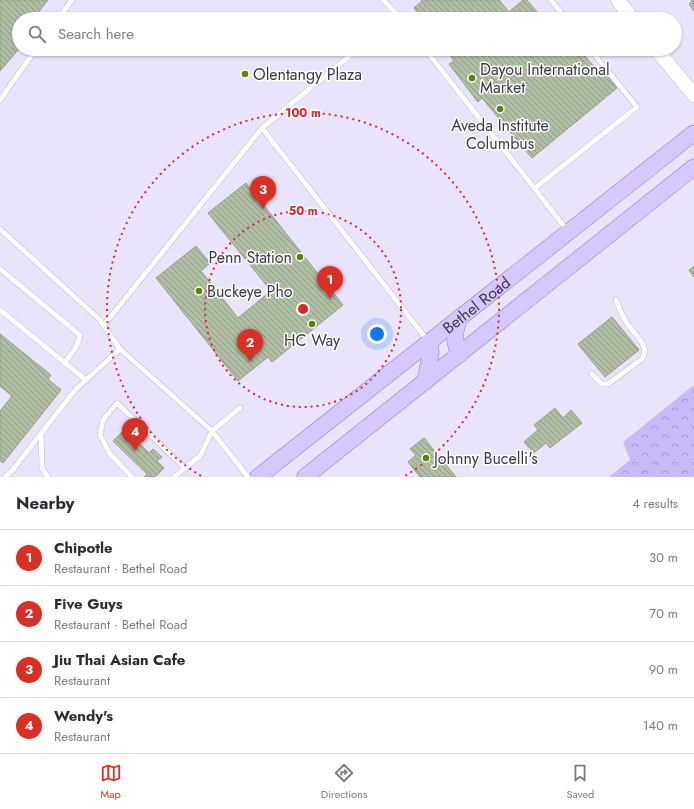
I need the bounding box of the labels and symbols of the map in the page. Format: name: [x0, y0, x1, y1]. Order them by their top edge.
place label: Dayou International Market: [480, 58, 610, 99]
place label: Olentangy Plaza: [253, 63, 362, 86]
marker: Olentangy Plaza: [240, 69, 250, 79]
marker: Dayou International Market: [467, 73, 477, 83]
text: 100 m: [285, 104, 321, 122]
marker: Aveda Institute Columbus: [495, 104, 505, 114]
place label: Aveda Institute Columbus: [451, 114, 549, 155]
pin: 3: [250, 176, 276, 209]
text: 50 m: [288, 202, 318, 220]
place label: Penn Station: [208, 246, 292, 269]
marker: Penn Station: [295, 252, 305, 262]
pin: 1: [317, 266, 343, 299]
street label: Bethel Road: [437, 271, 515, 339]
place label: Buckeye Pho: [207, 280, 293, 303]
marker: Buckeye Pho: [194, 286, 204, 296]
centre of rings: [296, 302, 310, 316]
marker: HC Way: [307, 319, 317, 329]
your location: [367, 324, 387, 344]
pin: 2: [237, 329, 263, 362]
place label: HC Way: [284, 329, 341, 352]
pin: 4: [122, 418, 148, 451]
place label: Johnny Bucelli's: [432, 447, 538, 470]
marker: Johnny Bucelli's: [421, 453, 431, 463]

